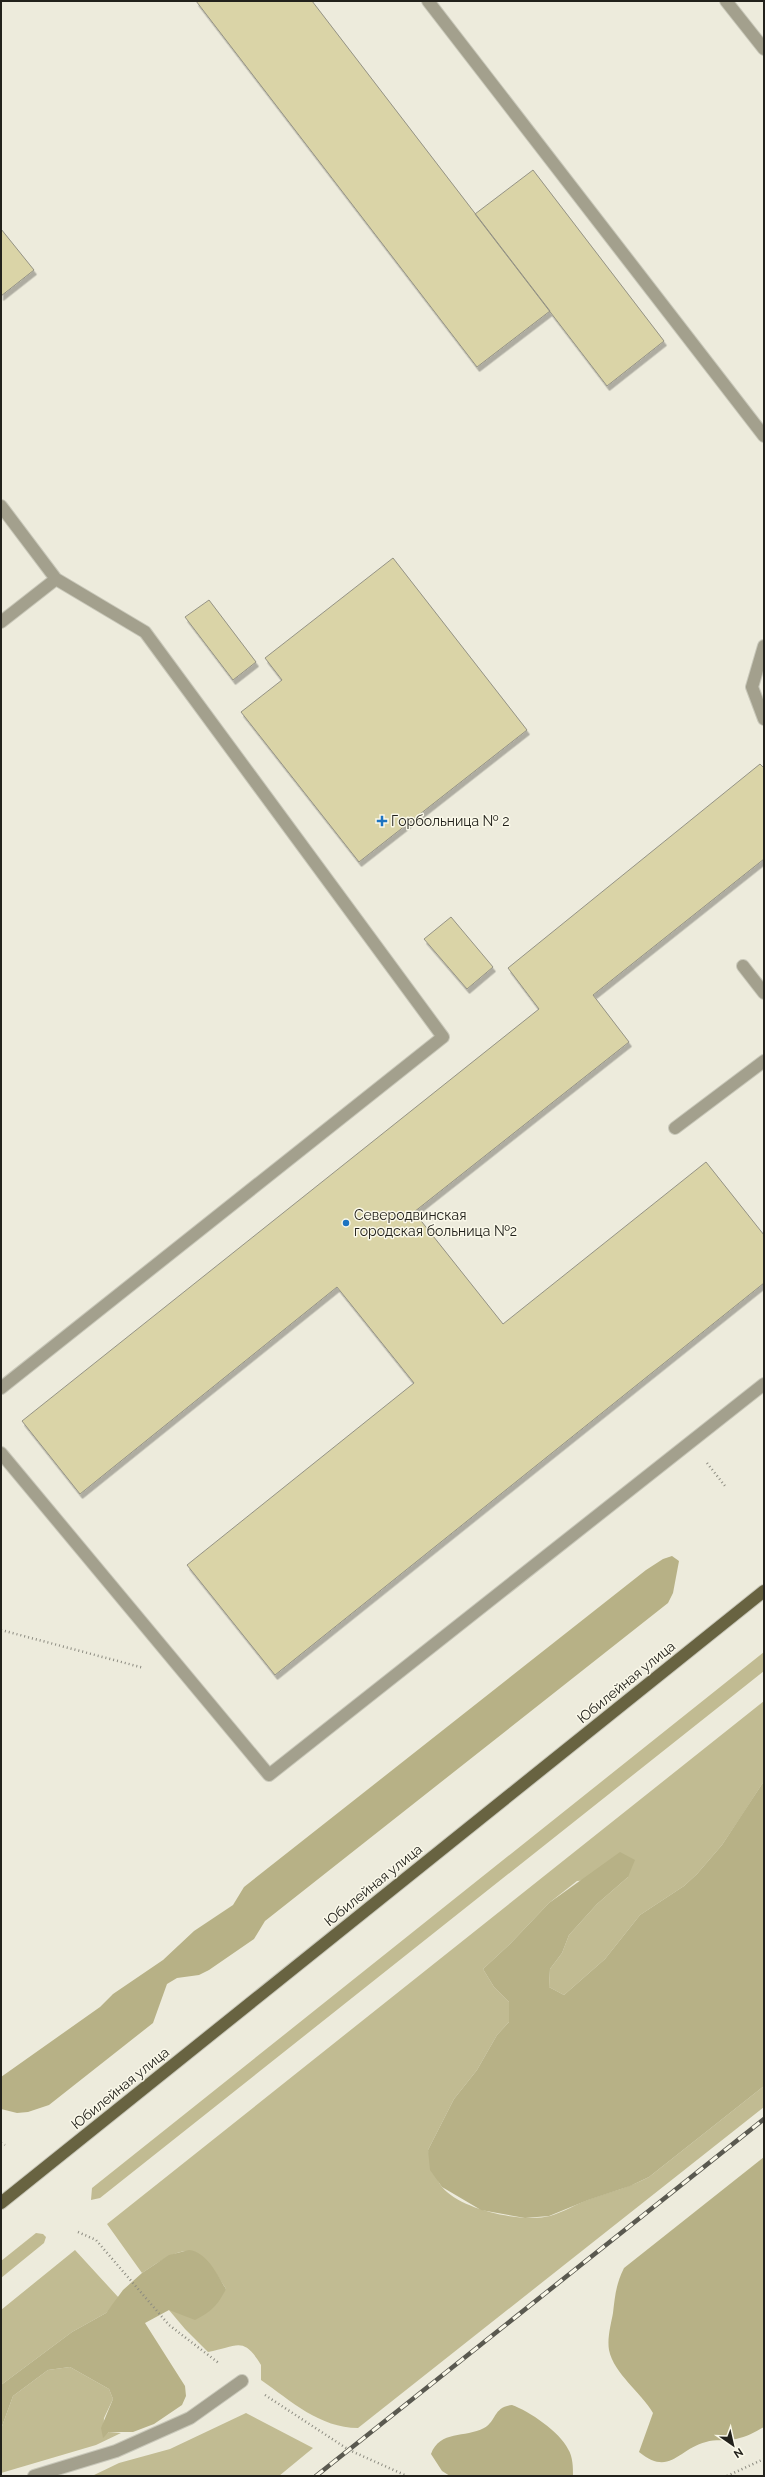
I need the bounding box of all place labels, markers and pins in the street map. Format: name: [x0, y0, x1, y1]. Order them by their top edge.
place label: Горбольница № 2: [391, 813, 509, 829]
marker: Горбольница № 2: [376, 815, 388, 827]
place label: Северодвинская городская больница №2: [354, 1207, 517, 1239]
marker: Северодвинская городская больница №2: [341, 1218, 351, 1228]

